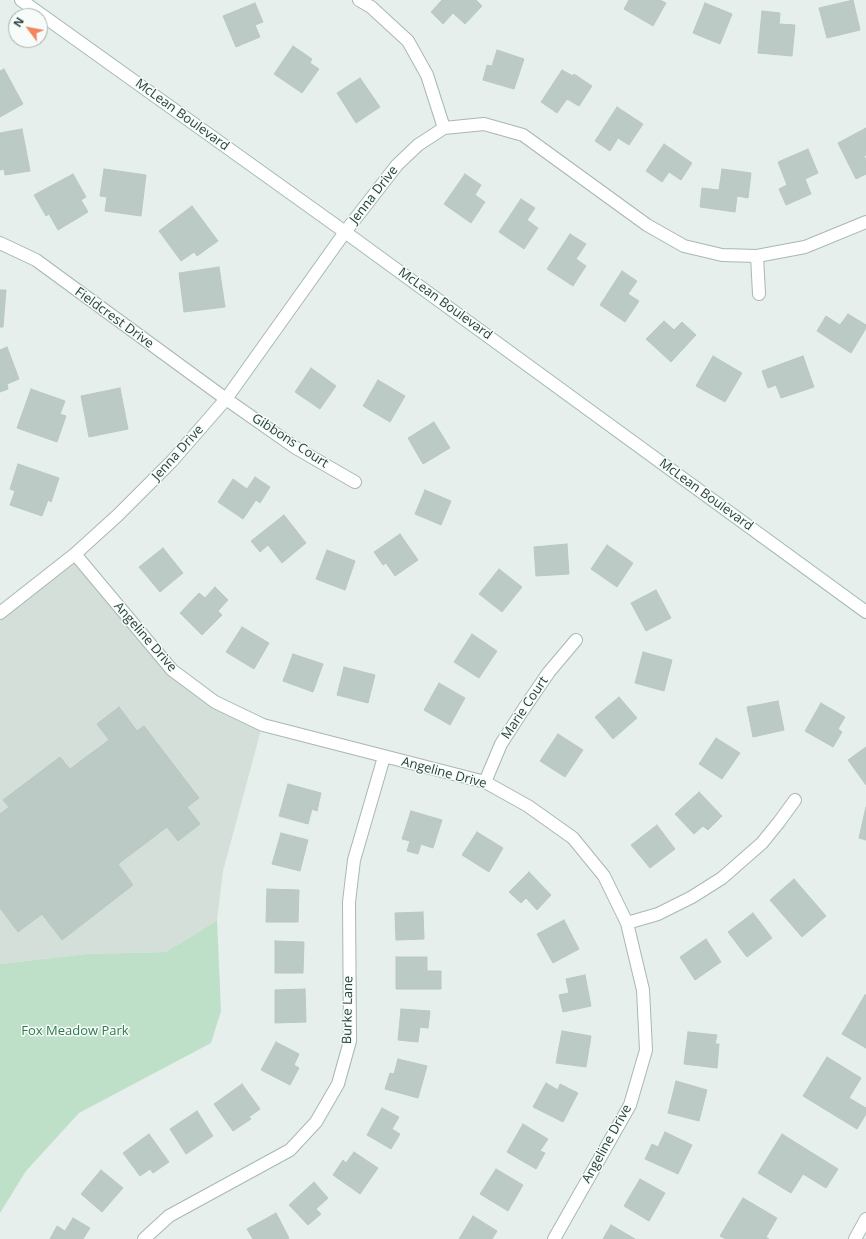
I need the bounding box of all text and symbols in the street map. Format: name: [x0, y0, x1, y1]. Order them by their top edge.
north arrow: [8, 8, 48, 48]
text: N: [10, 14, 27, 30]
street label: McLean Boulevard: [132, 76, 232, 154]
street label: Jenna Drive: [347, 163, 401, 227]
street label: McLean Boulevard: [395, 265, 495, 343]
street label: Fieldcrest Drive: [72, 284, 156, 352]
street label: Gibbons Court: [249, 411, 331, 471]
street label: Jenna Drive: [149, 422, 207, 484]
street label: McLean Boulevard: [656, 456, 756, 534]
street label: Angeline Drive: [110, 599, 180, 675]
street label: Marie Court: [498, 674, 552, 742]
street label: Angeline Drive: [400, 754, 488, 792]
street label: Burke Lane: [340, 976, 356, 1044]
park label: Fox Meadow Park: [21, 1023, 129, 1039]
street label: Angeline Drive: [579, 1102, 635, 1186]

